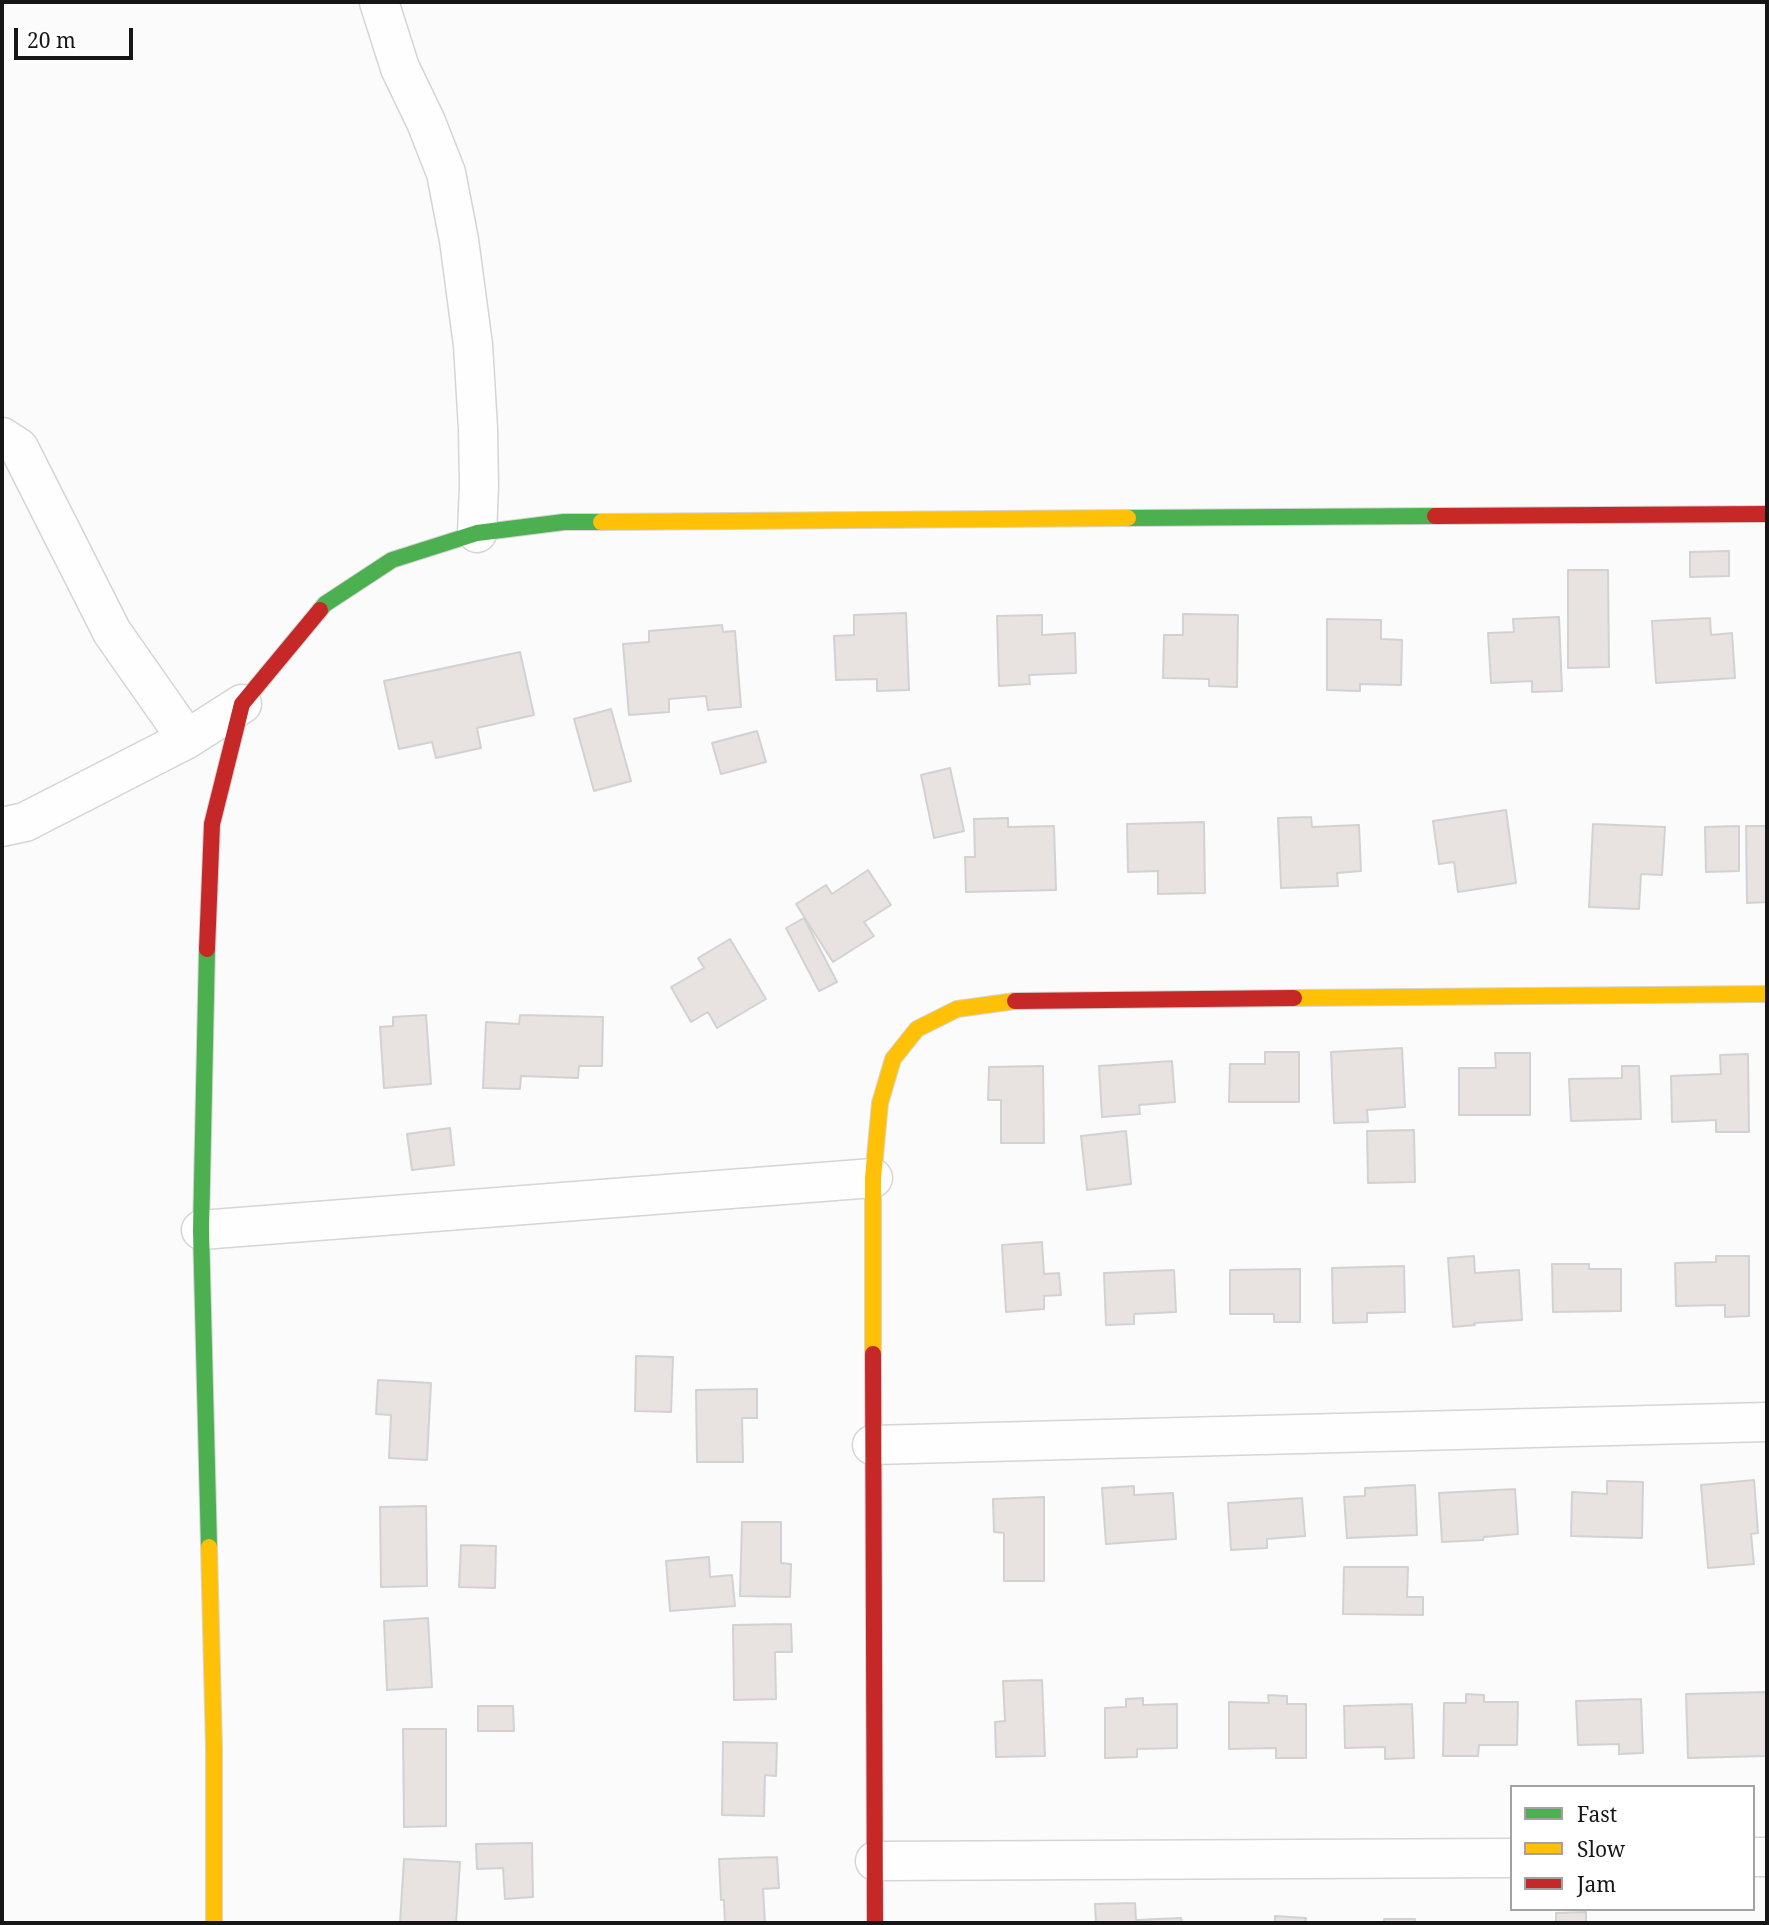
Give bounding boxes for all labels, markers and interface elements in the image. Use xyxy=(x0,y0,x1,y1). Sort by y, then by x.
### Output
scale bar xyxy=(18,14,136,58)
text: 20 m xyxy=(27,26,76,54)
legend xyxy=(1510,1785,1755,1911)
text: Fast xyxy=(1577,1800,1617,1828)
text: Slow xyxy=(1577,1835,1625,1863)
text: Jam xyxy=(1577,1870,1616,1898)

